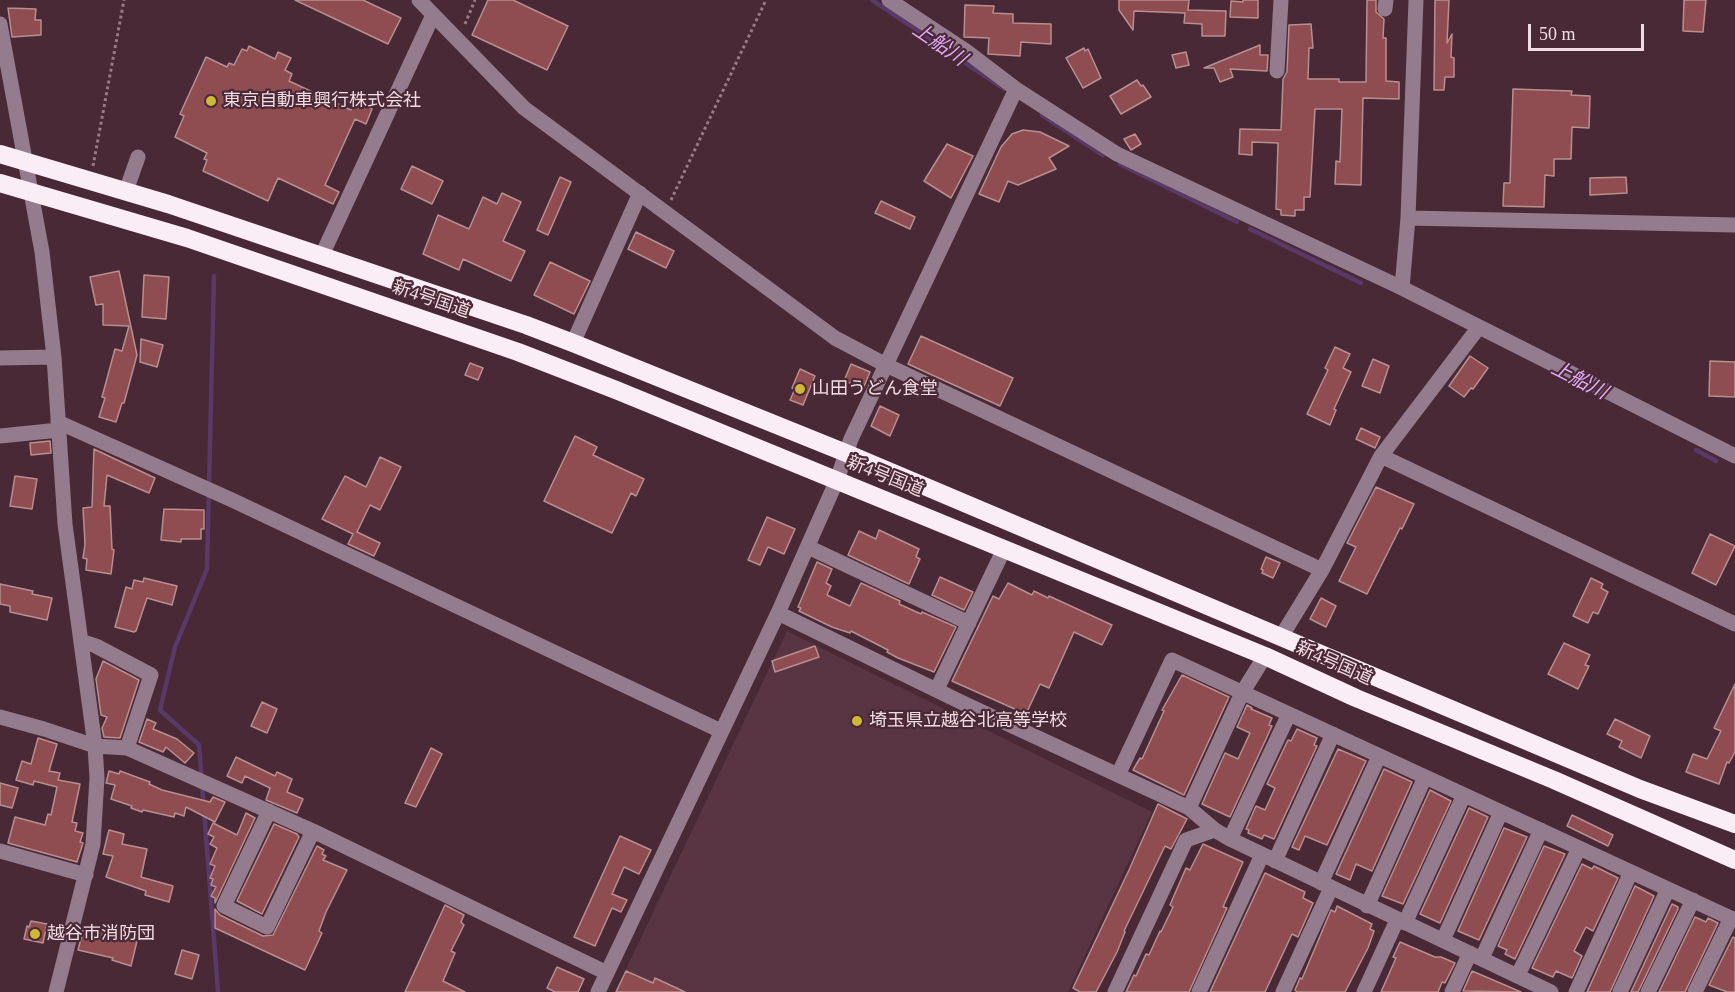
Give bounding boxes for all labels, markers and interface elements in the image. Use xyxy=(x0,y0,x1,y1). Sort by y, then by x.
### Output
scale bar xyxy=(1531,12,1646,50)
water label: 上船川 xyxy=(907,18,971,72)
text: 50 m xyxy=(1539,24,1576,44)
place label: 東京自動車興行株式会社 xyxy=(223,90,421,112)
marker: 東京自動車興行株式会社 xyxy=(204,94,218,108)
street label: 新4号国道 xyxy=(389,277,473,323)
water label: 上船川 xyxy=(1547,357,1611,405)
place label: 山田うどん食堂 xyxy=(812,378,938,400)
marker: 山田うどん食堂 xyxy=(793,382,807,396)
street label: 新4号国道 xyxy=(843,452,927,502)
street label: 新4号国道 xyxy=(1293,638,1375,690)
place label: 埼玉県立越谷北高等学校 xyxy=(869,710,1067,732)
marker: 埼玉県立越谷北高等学校 xyxy=(850,714,864,728)
place label: 越谷市消防団 xyxy=(47,923,155,945)
marker: 越谷市消防団 xyxy=(28,927,42,941)

